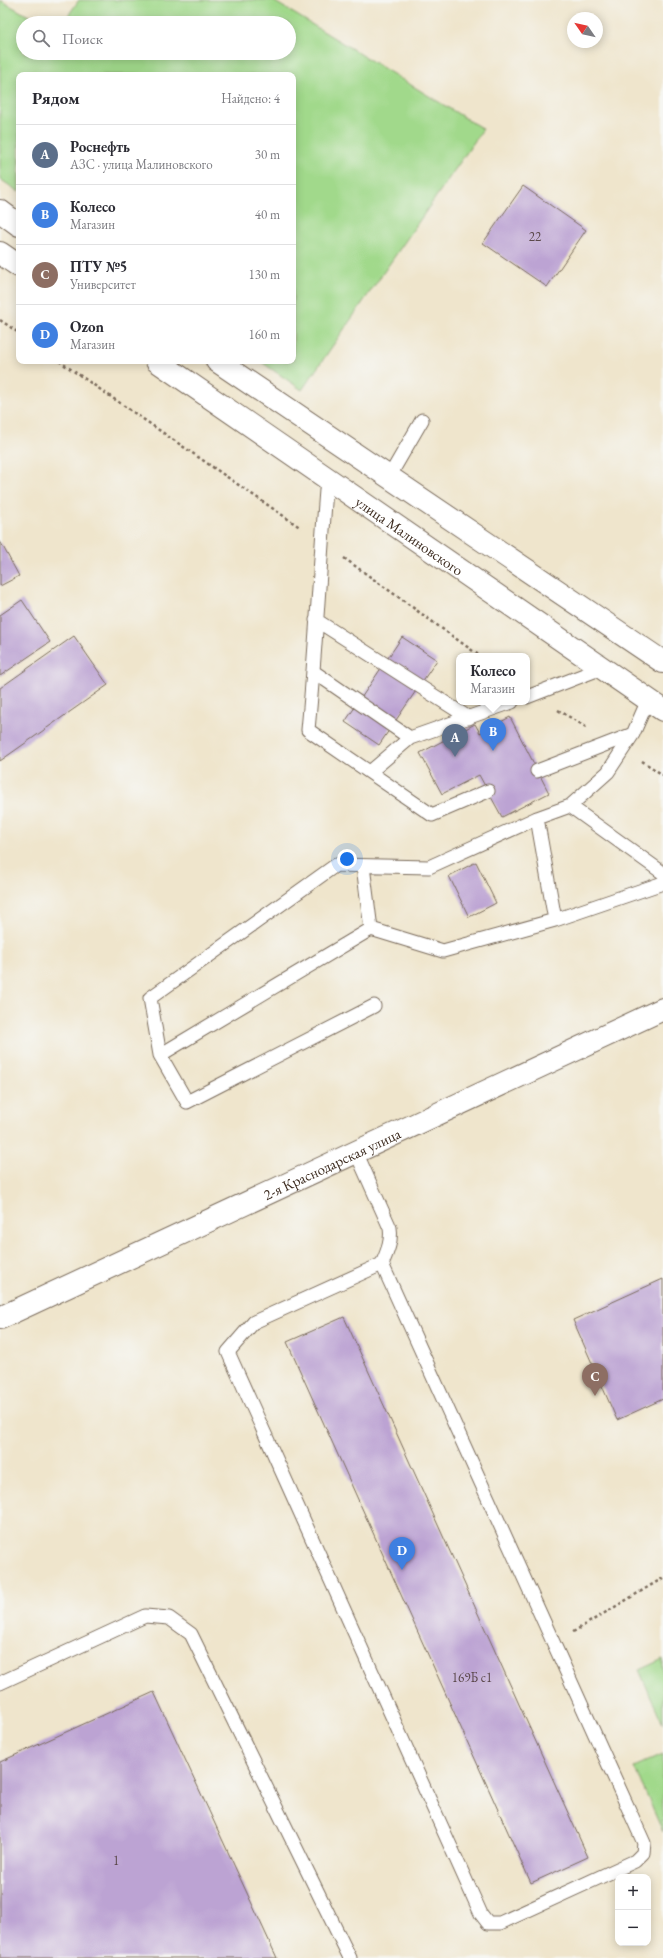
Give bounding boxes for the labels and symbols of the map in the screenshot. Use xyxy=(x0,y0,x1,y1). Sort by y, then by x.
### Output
north arrow xyxy=(567,12,603,48)
house number: 22 xyxy=(529,228,542,245)
street label: улица Малиновского xyxy=(352,491,467,579)
pin: B xyxy=(480,718,506,751)
pin: A xyxy=(442,724,468,757)
your location xyxy=(337,849,357,869)
street label: 2-я Краснодарская улица xyxy=(260,1123,404,1204)
pin: C xyxy=(582,1363,608,1396)
pin: D xyxy=(389,1537,415,1570)
house number: 169Б с1 xyxy=(452,1669,492,1686)
house number: 1 xyxy=(113,1852,119,1869)

